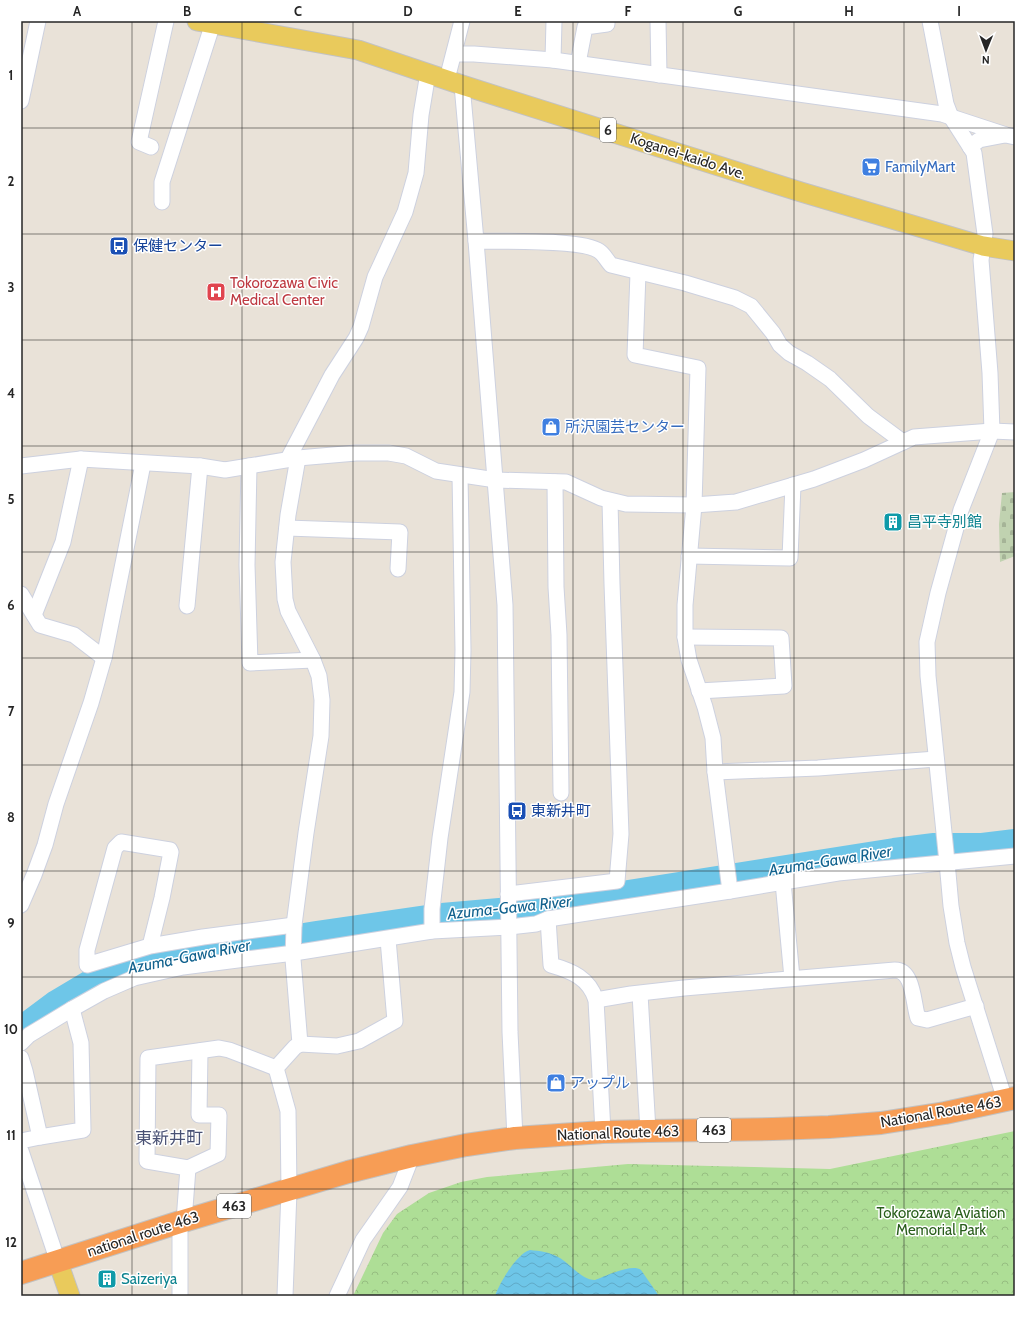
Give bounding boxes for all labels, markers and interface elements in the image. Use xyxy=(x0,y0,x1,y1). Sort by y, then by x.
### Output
text: A xyxy=(73,3,82,19)
text: B xyxy=(183,3,191,19)
text: C xyxy=(294,3,302,19)
text: D xyxy=(403,3,413,19)
text: E xyxy=(514,3,522,19)
text: F xyxy=(625,3,632,19)
text: G xyxy=(734,3,743,19)
text: H xyxy=(844,3,854,19)
text: I xyxy=(957,3,961,19)
north arrow xyxy=(966,30,1006,70)
text: N xyxy=(982,53,990,67)
text: 1 xyxy=(9,67,13,83)
road number: 6 xyxy=(600,118,616,142)
street label: Koganei-kaido Ave. xyxy=(628,129,748,183)
supermarket icon: FamilyMart xyxy=(860,156,882,178)
place label: FamilyMart xyxy=(885,158,955,176)
text: 2 xyxy=(8,173,15,189)
bus stop icon: 保健センター xyxy=(108,235,130,257)
place label: 保健センター xyxy=(133,237,223,255)
place label: Tokorozawa Civic Medical Center xyxy=(230,274,338,309)
text: 3 xyxy=(7,279,15,295)
hospital icon: Tokorozawa Civic Medical Center xyxy=(205,281,227,303)
text: 4 xyxy=(7,385,15,401)
shop icon: 所沢園芸センター xyxy=(540,416,562,438)
place label: 所沢園芸センター xyxy=(565,418,685,436)
text: 5 xyxy=(8,491,15,507)
building icon: 昌平寺別館 xyxy=(882,511,904,533)
place label: 昌平寺別館 xyxy=(907,513,982,531)
text: 6 xyxy=(7,597,15,613)
text: 7 xyxy=(8,703,15,719)
bus stop icon: 東新井町 xyxy=(506,800,528,822)
place label: 東新井町 xyxy=(531,802,591,820)
text: 8 xyxy=(7,809,15,825)
water label: Azuma-Gawa River xyxy=(766,841,894,880)
water label: Azuma-Gawa River xyxy=(445,891,573,924)
text: 9 xyxy=(7,915,15,931)
water label: Azuma-Gawa River xyxy=(125,935,253,978)
text: 10 xyxy=(4,1021,18,1037)
shop icon: アップル xyxy=(545,1072,567,1094)
place label: アップル xyxy=(570,1074,630,1092)
street label: National Route 463 xyxy=(879,1092,1003,1132)
road number: 463 xyxy=(697,1118,731,1142)
street label: National Route 463 xyxy=(556,1122,680,1144)
text: 11 xyxy=(6,1127,16,1143)
district label: 東新井町 xyxy=(135,1128,203,1148)
road number: 463 xyxy=(217,1194,251,1218)
park label: Tokorozawa Aviation Memorial Park xyxy=(877,1204,1006,1239)
street label: national route 463 xyxy=(85,1207,201,1261)
text: 12 xyxy=(5,1234,17,1250)
building icon: Saizeriya xyxy=(96,1268,118,1290)
place label: Saizeriya xyxy=(121,1270,178,1288)

